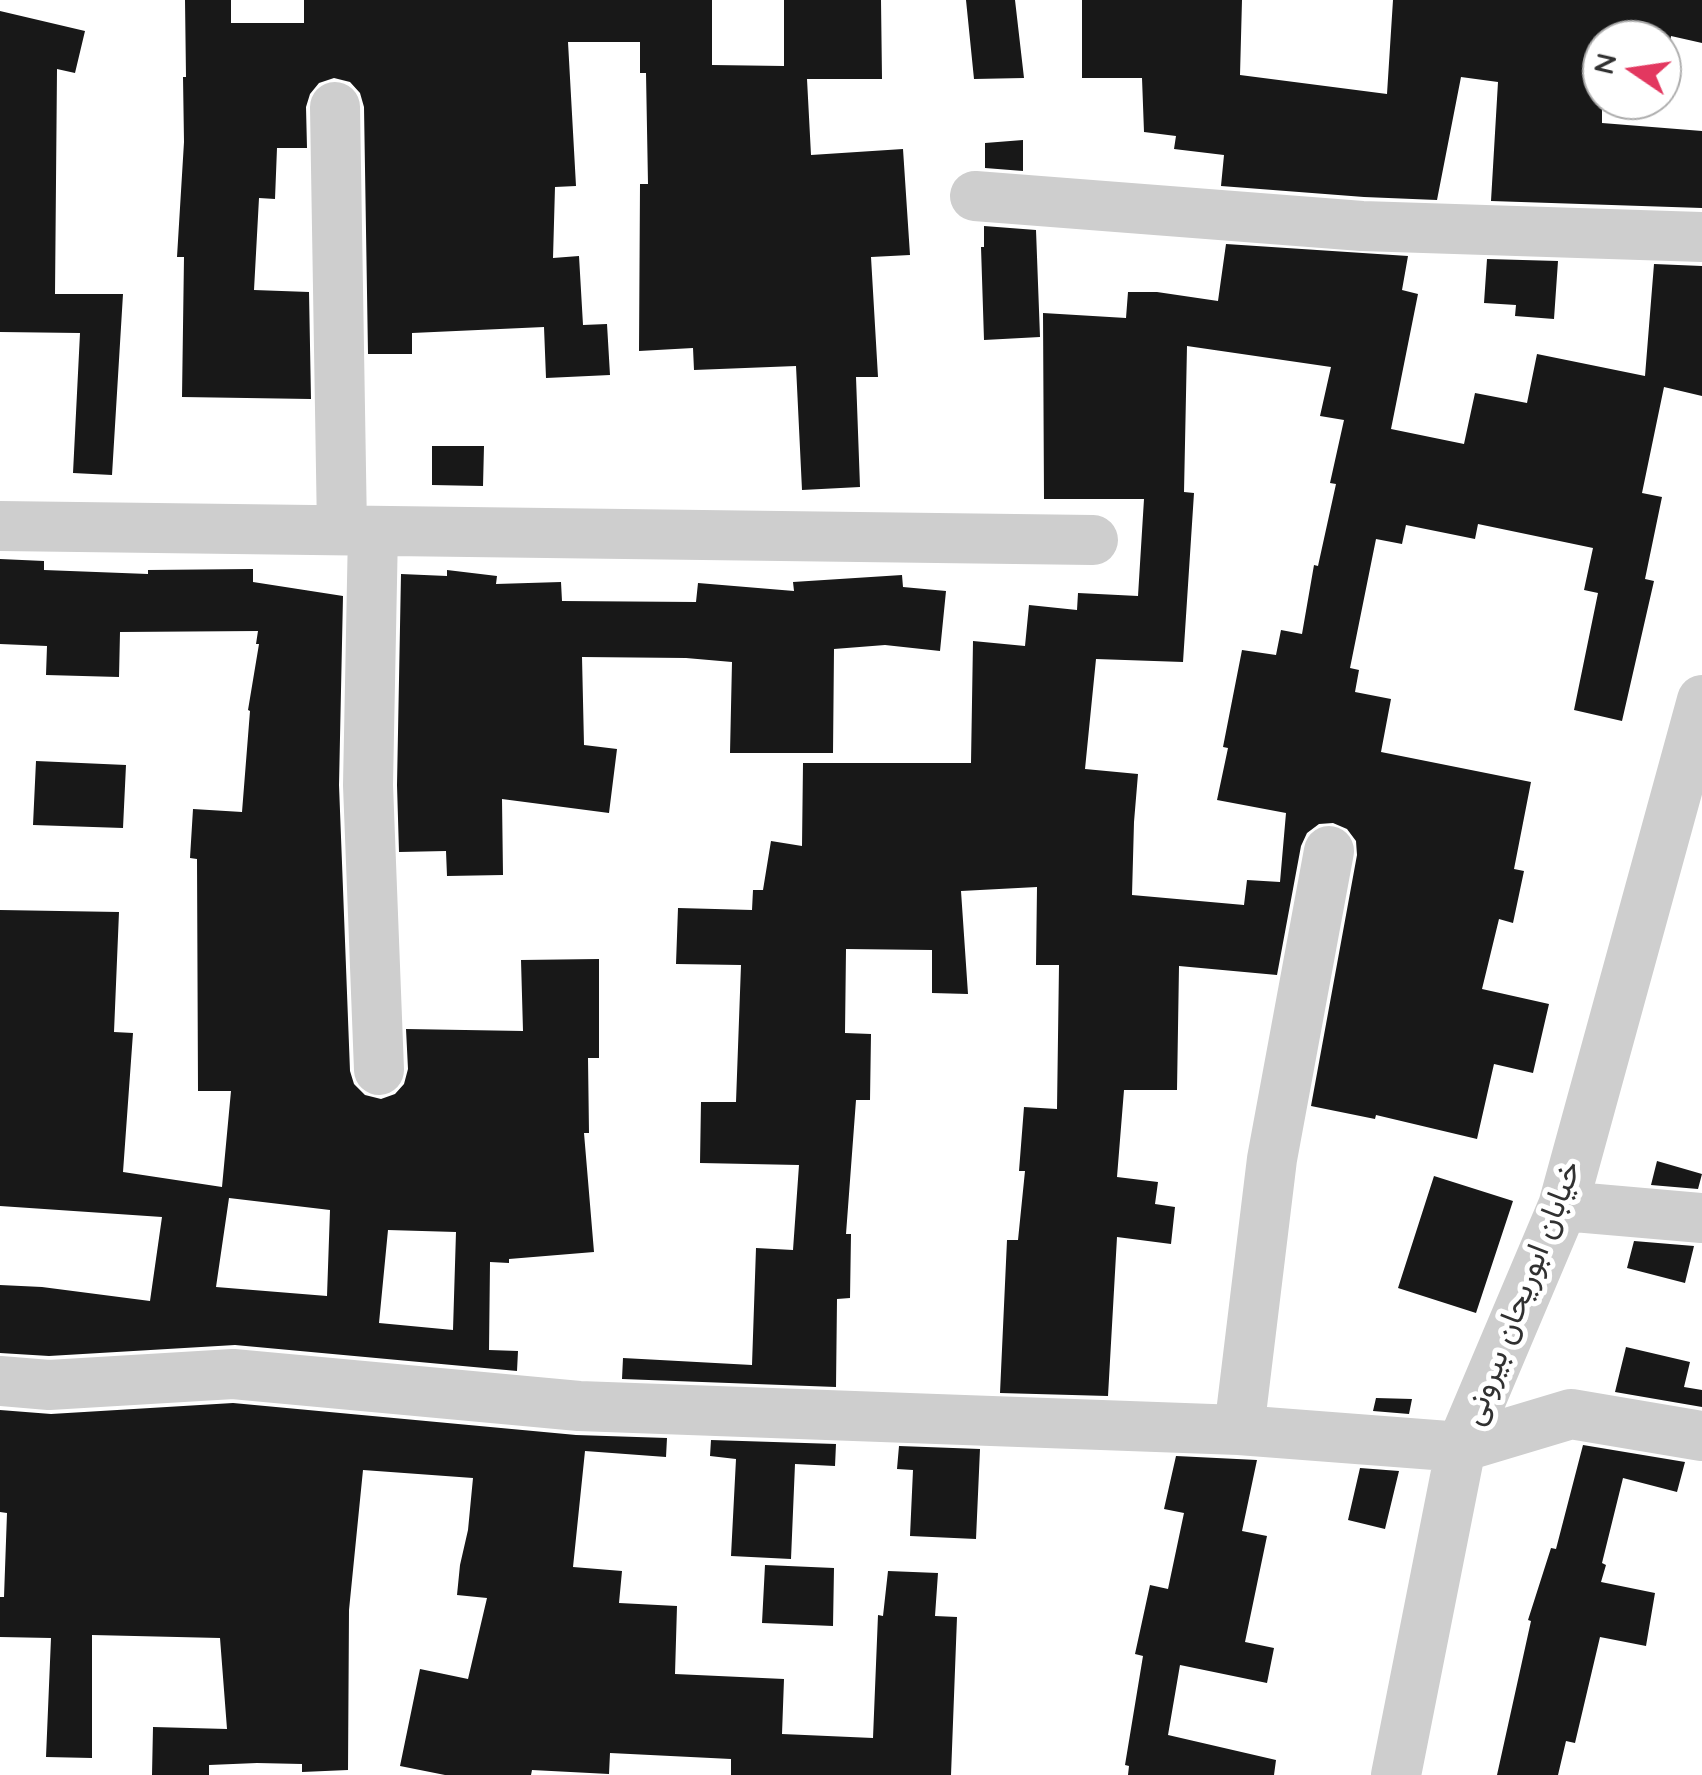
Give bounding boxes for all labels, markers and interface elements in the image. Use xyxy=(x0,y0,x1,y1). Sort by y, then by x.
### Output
north arrow xyxy=(1582,20,1682,120)
text: N xyxy=(1585,50,1624,78)
street label: خیابان ابوریحان بیرونی xyxy=(1454,1155,1590,1431)

